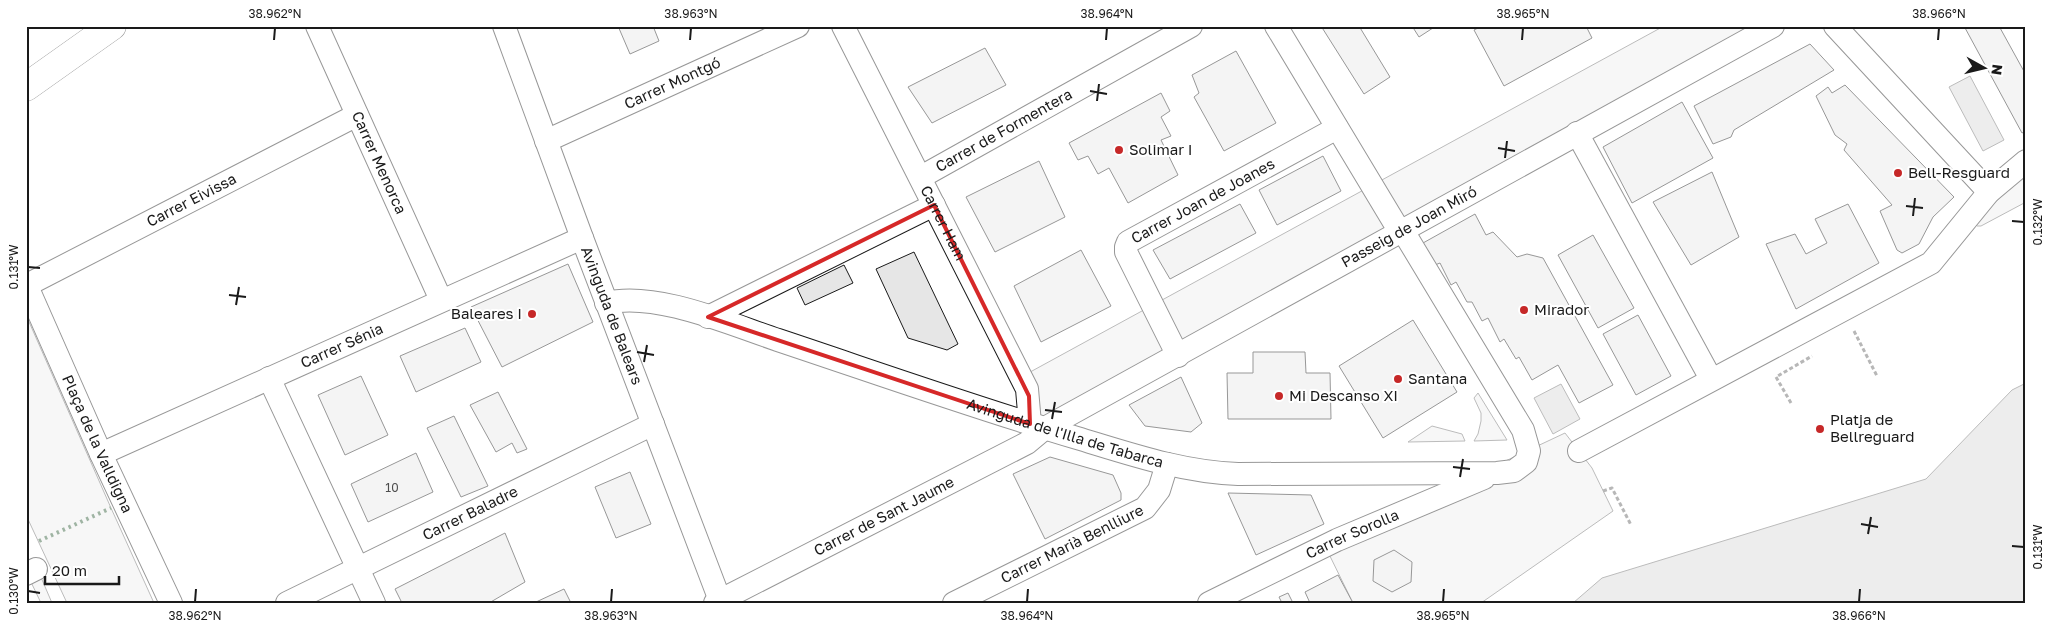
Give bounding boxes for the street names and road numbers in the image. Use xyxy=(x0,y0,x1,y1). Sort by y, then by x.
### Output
street label: Carrer Montgó xyxy=(621,53,723,112)
street label: Carrer de Formentera xyxy=(932,84,1075,175)
street label: Carrer Menorca xyxy=(349,108,411,216)
street label: Carrer Joan de Joanes xyxy=(1128,154,1277,247)
street label: Carrer Eivissa xyxy=(143,169,239,230)
street label: Passeig de Joan Miró xyxy=(1338,181,1480,271)
street label: Carrer Ham xyxy=(917,182,970,263)
street label: Avinguda de Balears xyxy=(578,244,647,387)
street label: Carrer Sénia xyxy=(297,319,386,371)
street label: Plaça de la Valldigna xyxy=(59,372,137,515)
street label: Avinguda de l'Illa de Tabarca xyxy=(965,394,1165,471)
street label: Carrer de Sant Jaume xyxy=(810,472,957,559)
street label: Carrer Baladre xyxy=(419,481,521,543)
street label: Carrer Marià Benlliure xyxy=(997,500,1146,586)
street label: Carrer Sorolla xyxy=(1302,505,1401,562)

